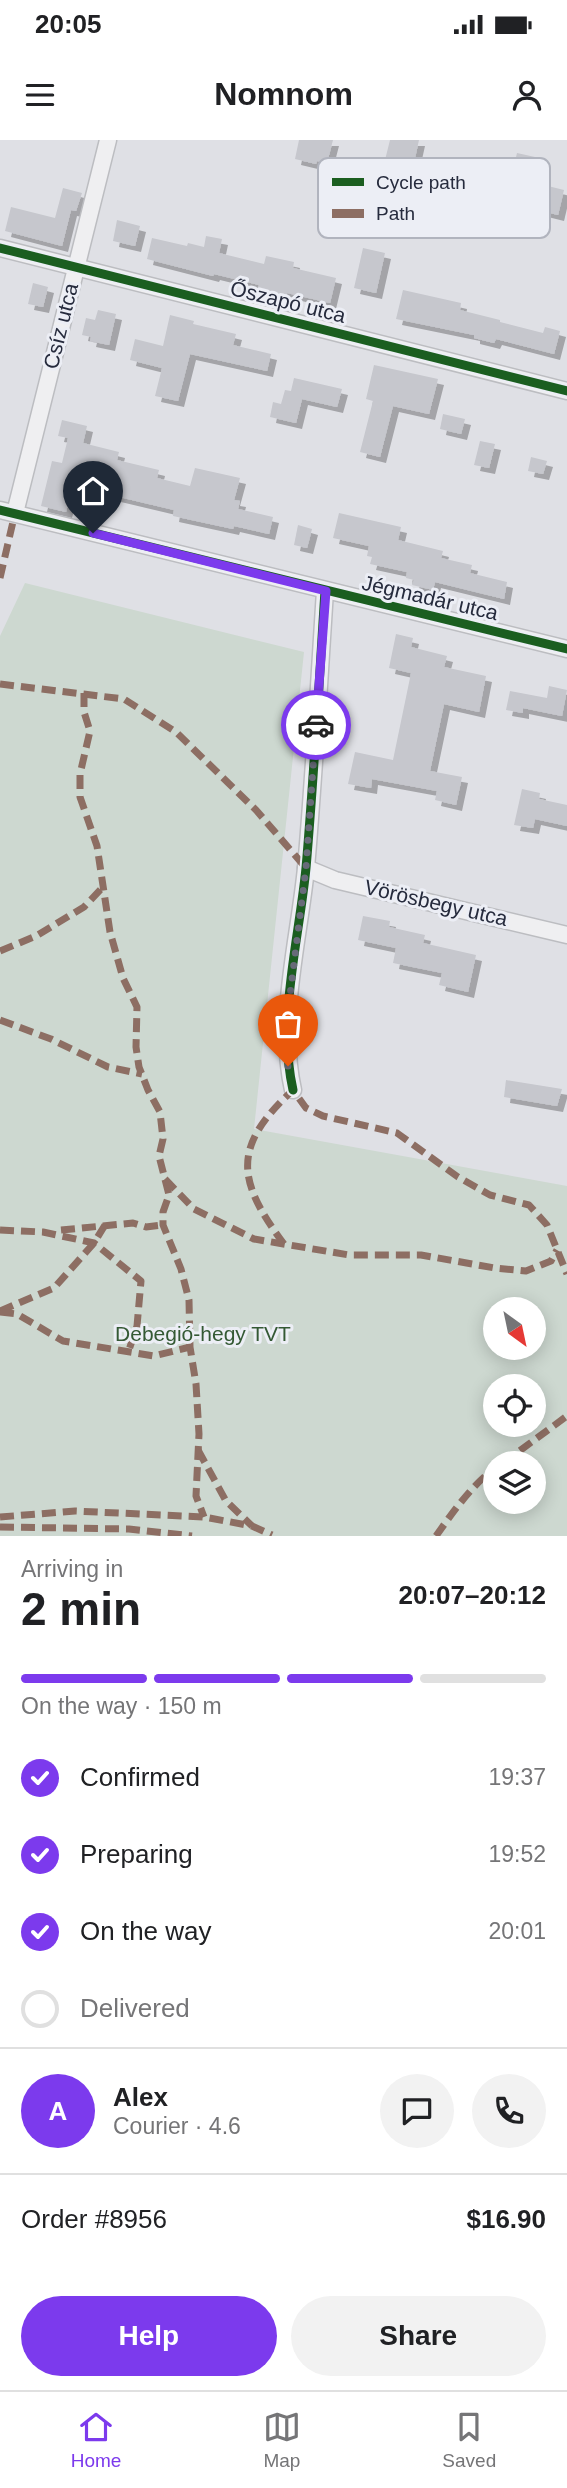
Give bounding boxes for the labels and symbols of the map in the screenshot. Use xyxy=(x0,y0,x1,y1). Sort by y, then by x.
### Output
legend xyxy=(318,158,550,238)
text: Cycle path xyxy=(376,172,466,193)
text: Path xyxy=(376,203,415,224)
street label: Őszapó utca xyxy=(228,276,348,327)
street label: Csíz utca xyxy=(39,280,82,371)
pin xyxy=(63,461,123,533)
street label: Jégmadár utca xyxy=(360,571,501,624)
courier xyxy=(281,690,351,760)
street label: Vörösbegy utca xyxy=(362,875,510,930)
pin xyxy=(258,994,318,1066)
north arrow xyxy=(483,1297,546,1360)
park label: Debegió-hegy TVT xyxy=(115,1322,291,1345)

